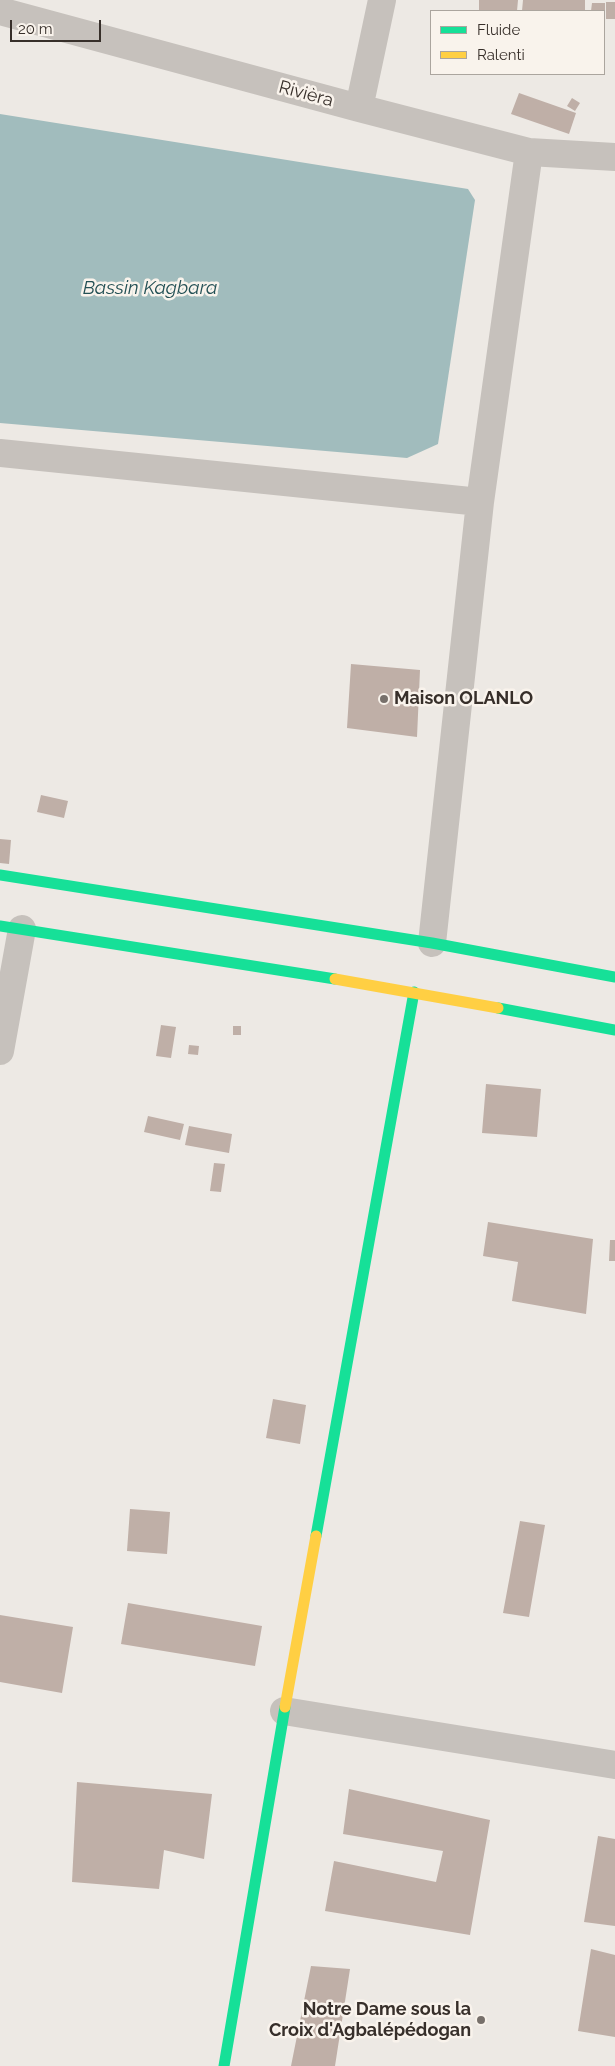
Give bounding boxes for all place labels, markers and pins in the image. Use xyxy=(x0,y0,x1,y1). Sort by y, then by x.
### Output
place label: Maison OLANLO xyxy=(394,688,533,710)
marker: Maison OLANLO xyxy=(378,693,390,705)
place label: Notre Dame sous la Croix d'Agbalépédogan xyxy=(269,1999,471,2042)
marker: Notre Dame sous la Croix d'Agbalépédogan xyxy=(475,2014,487,2026)

